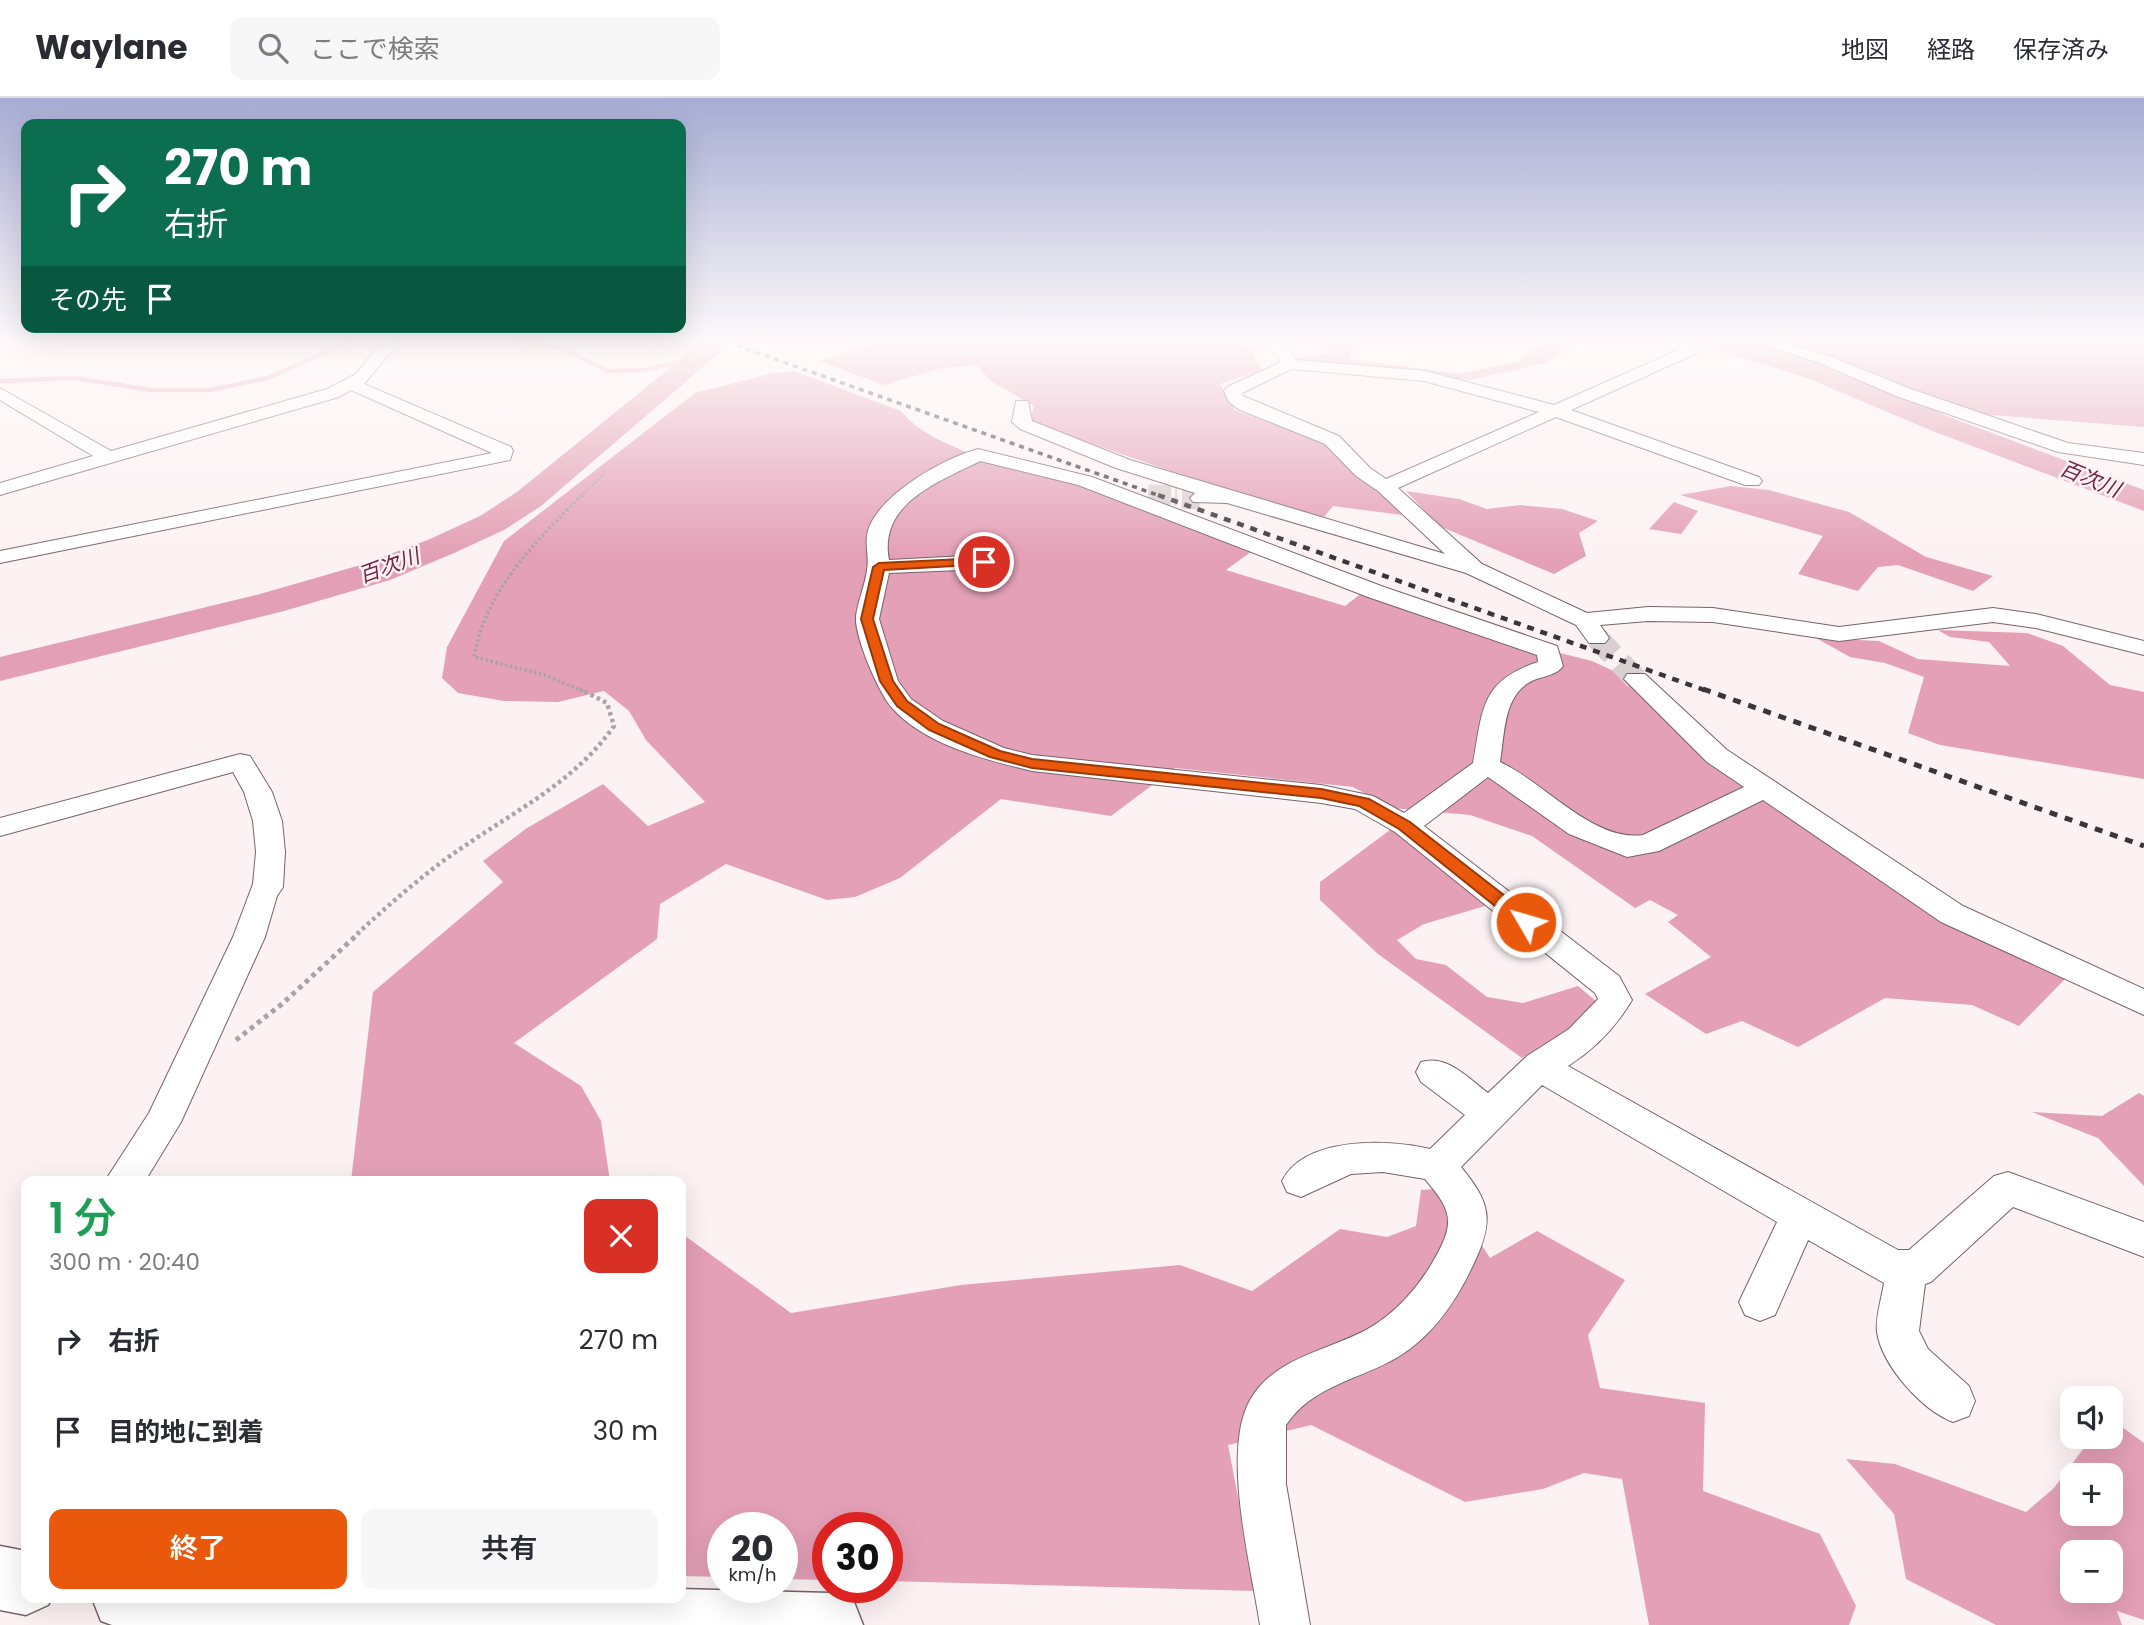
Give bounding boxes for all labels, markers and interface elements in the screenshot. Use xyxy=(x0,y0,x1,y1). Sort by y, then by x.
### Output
search box xyxy=(230,17,720,80)
text: Waylane xyxy=(35,24,188,71)
icon: search xyxy=(254,29,292,67)
text: ここで検索 xyxy=(310,31,440,67)
text: 地図 xyxy=(1841,33,1889,66)
text: 経路 xyxy=(1927,33,1975,66)
text: 保存済み xyxy=(2013,33,2109,66)
text: 270 m xyxy=(164,134,312,202)
icon: right xyxy=(49,147,140,238)
text: 右折 xyxy=(164,201,228,246)
icon: arrive xyxy=(141,280,179,318)
text: その先 xyxy=(49,282,127,318)
water label: 百次川 xyxy=(2056,453,2127,505)
pin xyxy=(954,532,1014,592)
water label: 百次川 xyxy=(354,540,425,590)
icon: arrive xyxy=(965,543,1003,581)
position arrow xyxy=(1489,885,1563,959)
text: 1 分 xyxy=(49,1189,116,1248)
button: close xyxy=(584,1199,658,1273)
text: 300 m · 20:40 xyxy=(49,1246,200,1278)
icon: right xyxy=(49,1322,87,1360)
text: 270 m xyxy=(579,1322,658,1358)
text: 右折 xyxy=(108,1323,160,1359)
map controls xyxy=(2060,1386,2123,1603)
button: sound xyxy=(2060,1386,2123,1449)
icon: arrive xyxy=(49,1413,87,1451)
text: 30 m xyxy=(593,1413,658,1449)
text: 目的地に到着 xyxy=(108,1414,264,1450)
button: + xyxy=(2060,1463,2123,1526)
button: 終了 xyxy=(49,1509,347,1589)
button: 共有 xyxy=(361,1509,658,1589)
speed limit sign: 30 xyxy=(812,1512,903,1603)
text: 20 xyxy=(731,1524,774,1573)
button: − xyxy=(2060,1540,2123,1603)
text: km/h xyxy=(729,1562,776,1587)

